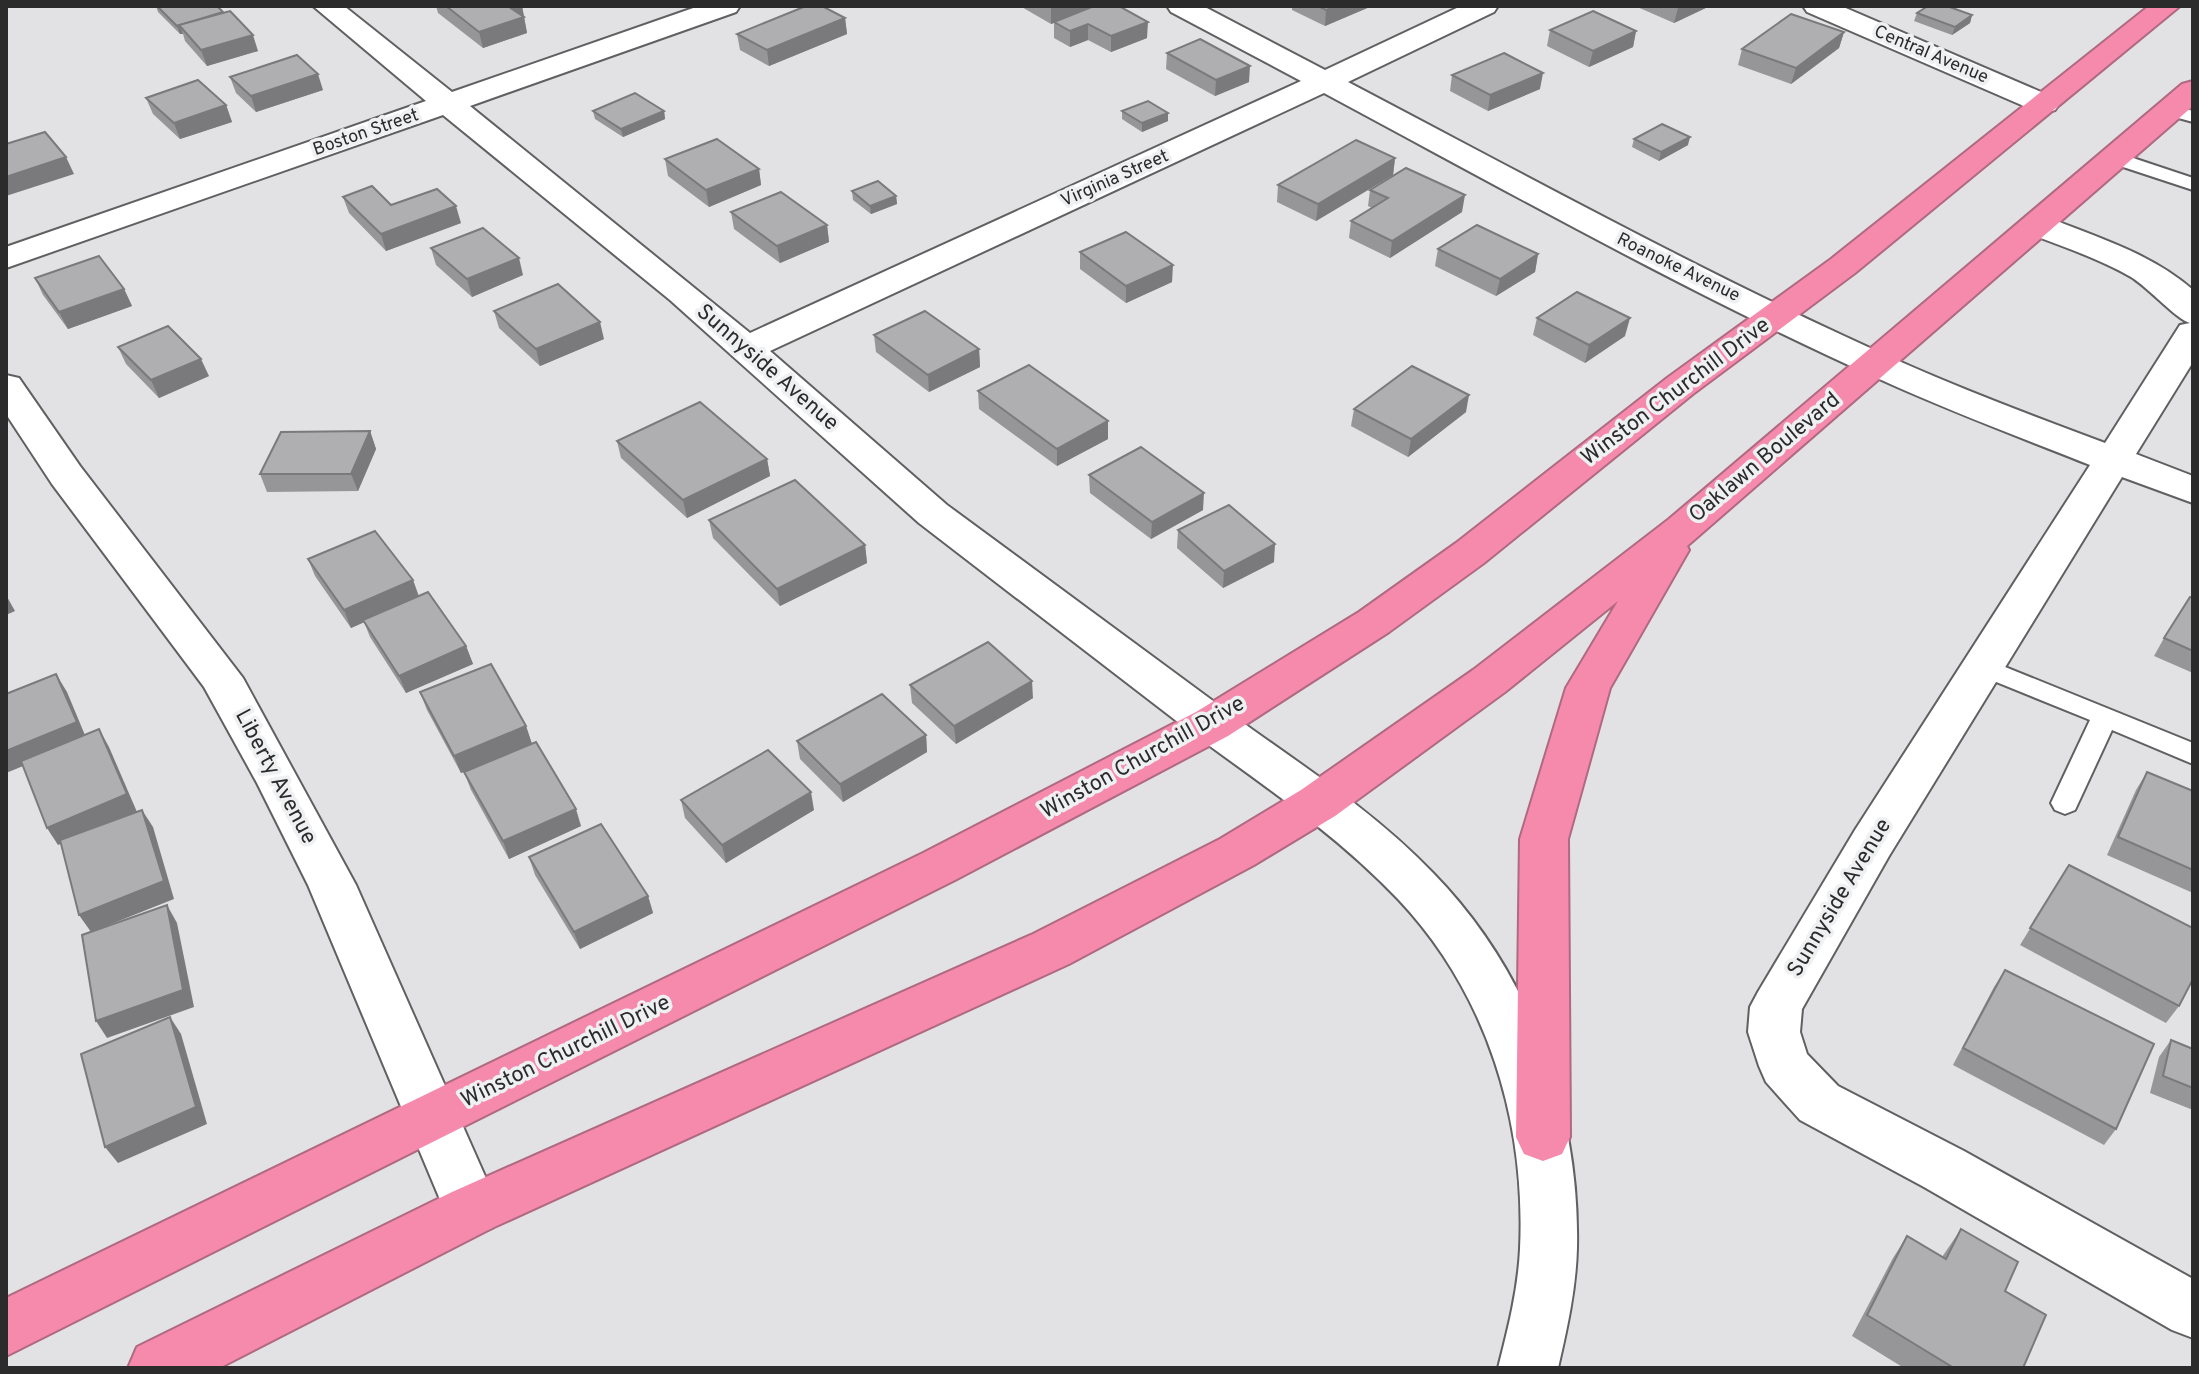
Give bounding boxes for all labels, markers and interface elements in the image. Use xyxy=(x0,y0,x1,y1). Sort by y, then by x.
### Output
street label: Central Avenue xyxy=(1870,21,1992,89)
street label: Boston Street xyxy=(310,104,422,162)
street label: Virginia Street xyxy=(1058,145,1172,213)
street label: Roanoke Avenue xyxy=(1613,228,1743,308)
street label: Sunnyside Avenue xyxy=(690,299,844,437)
street label: Winston Churchill Drive xyxy=(1576,312,1776,472)
street label: Oaklawn Boulevard xyxy=(1684,387,1846,529)
street label: Winston Churchill Drive xyxy=(1036,691,1250,825)
street label: Liberty Avenue xyxy=(228,705,322,849)
street label: Sunnyside Avenue xyxy=(1782,814,1898,982)
street label: Winston Churchill Drive xyxy=(457,990,675,1114)

